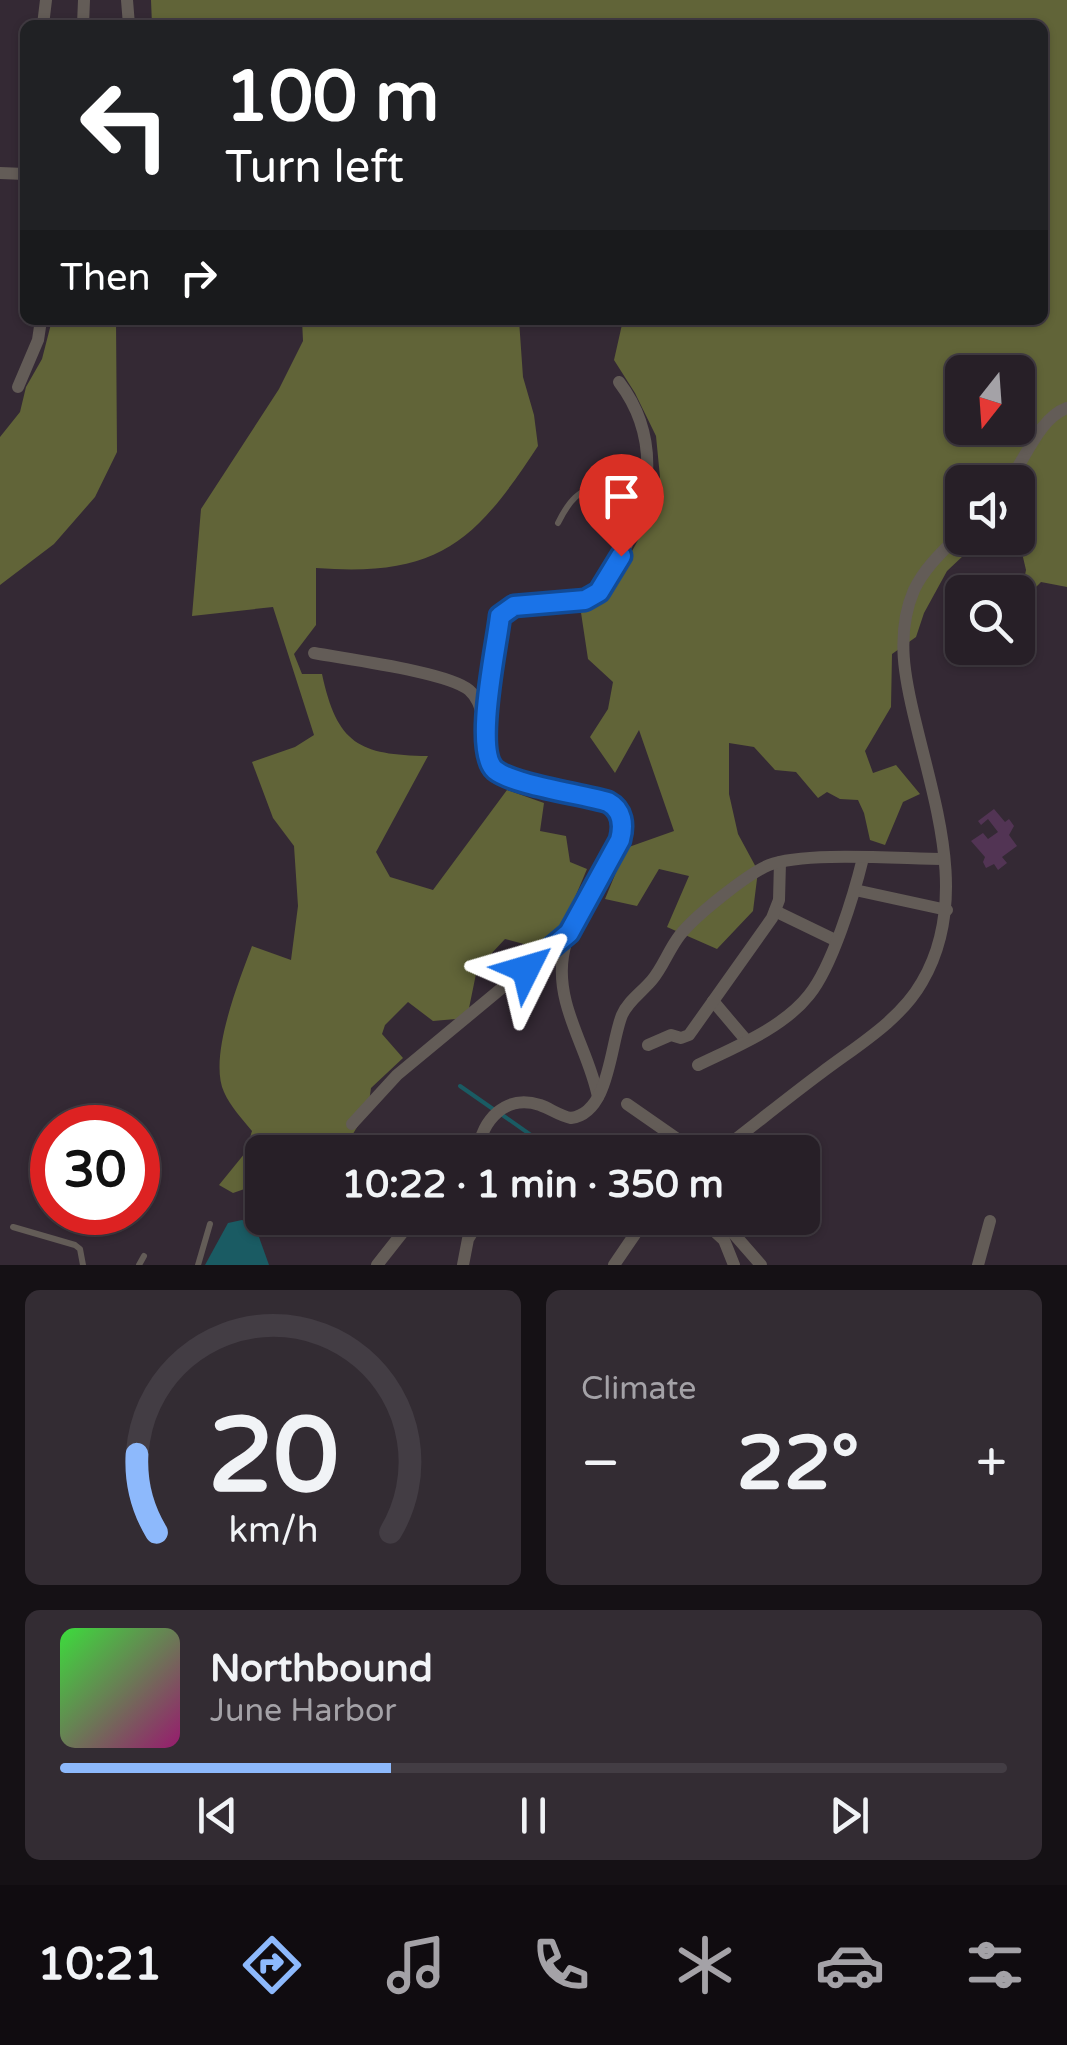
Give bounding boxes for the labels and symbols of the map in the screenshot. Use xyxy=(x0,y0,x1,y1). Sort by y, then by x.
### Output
north arrow xyxy=(945,355,1035,445)
pin xyxy=(579,454,664,557)
position arrow xyxy=(474,917,578,1021)
speed limit sign: 30 xyxy=(30,1105,160,1235)

